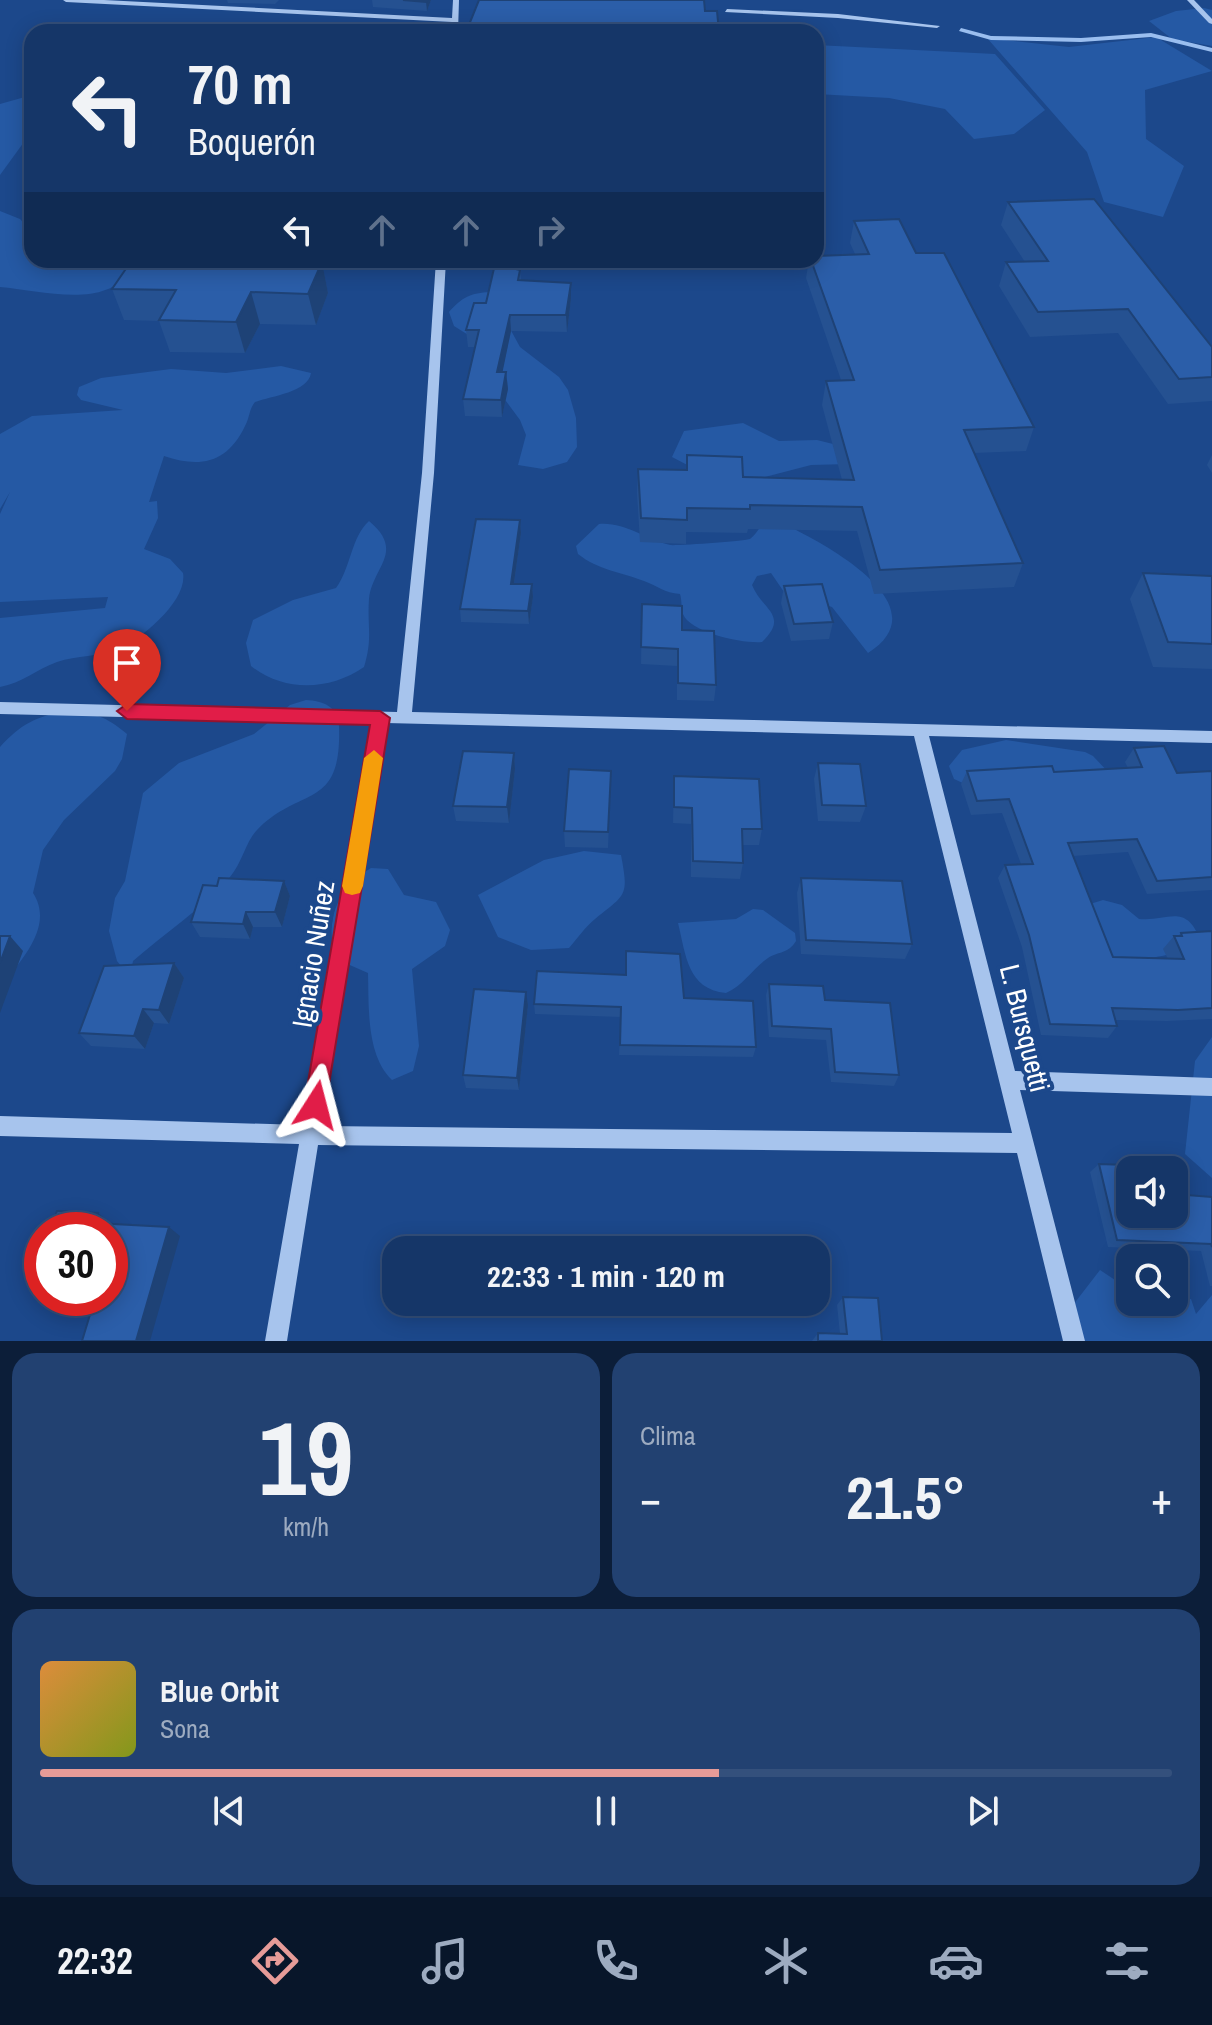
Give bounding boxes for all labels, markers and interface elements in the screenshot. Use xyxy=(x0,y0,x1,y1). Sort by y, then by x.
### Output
text: 70 m xyxy=(188,46,293,121)
icon: left xyxy=(56,56,160,160)
text: Boquerón xyxy=(188,118,316,166)
icon: left xyxy=(276,208,320,252)
icon: ahead xyxy=(360,208,404,252)
icon: ahead xyxy=(444,208,488,252)
icon: right xyxy=(528,208,572,252)
pin xyxy=(93,629,161,711)
icon: arrive xyxy=(105,641,149,685)
street label: Ignacio Nuñez xyxy=(283,878,343,1030)
street label: L. Bursquetti xyxy=(991,960,1059,1096)
position arrow xyxy=(274,1063,358,1147)
map controls xyxy=(1116,1156,1188,1316)
button: sound xyxy=(1116,1156,1188,1228)
speed limit sign: 30 xyxy=(24,1212,128,1316)
button: search xyxy=(1116,1244,1188,1316)
text: 22:33 · 1 min · 120 m xyxy=(487,1256,725,1296)
text: 19 xyxy=(259,1387,353,1527)
text: Clima xyxy=(640,1418,696,1453)
text: 21.5° xyxy=(846,1457,966,1538)
text: − xyxy=(640,1468,661,1528)
text: + xyxy=(1151,1468,1172,1528)
text: km/h xyxy=(283,1509,329,1544)
text: Blue Orbit xyxy=(160,1671,279,1711)
text: Sona xyxy=(160,1711,210,1746)
icon: previous xyxy=(207,1789,251,1833)
icon: pause xyxy=(584,1789,628,1833)
icon: next xyxy=(961,1789,1005,1833)
icon: directions xyxy=(247,1933,303,1989)
icon: music xyxy=(417,1933,473,1989)
icon: phone xyxy=(588,1933,644,1989)
icon: climate xyxy=(758,1933,814,1989)
icon: car xyxy=(928,1933,984,1989)
icon: filters xyxy=(1099,1933,1155,1989)
text: 22:32 xyxy=(57,1937,133,1985)

